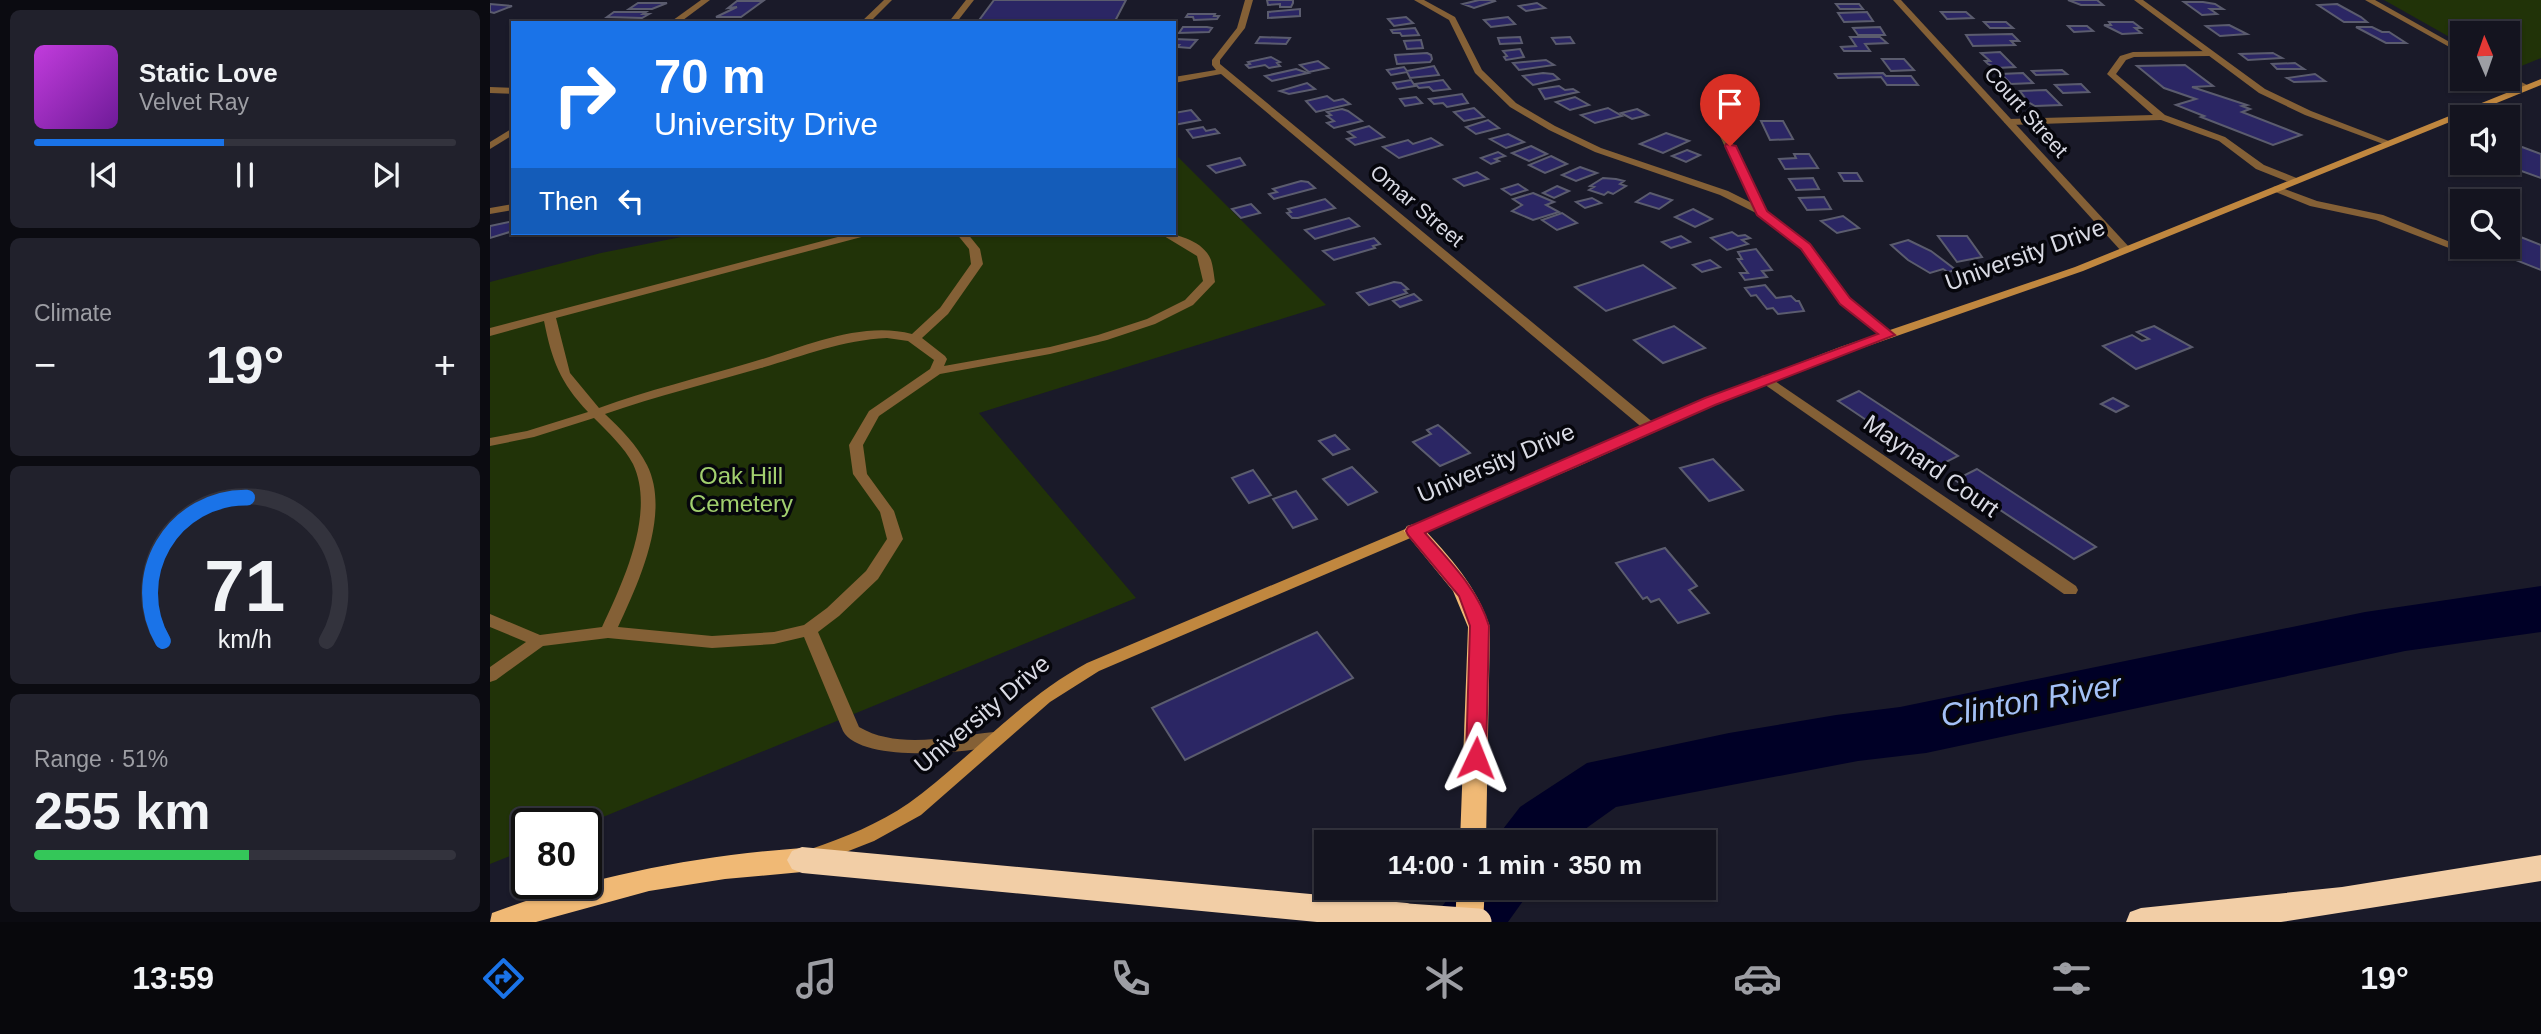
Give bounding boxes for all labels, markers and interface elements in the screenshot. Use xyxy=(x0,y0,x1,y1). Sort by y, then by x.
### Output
north arrow xyxy=(2450,21,2520,91)
map controls xyxy=(2450,21,2520,259)
icon: right xyxy=(539,49,630,140)
text: 70 m xyxy=(654,49,766,103)
text: Static Love xyxy=(139,58,278,88)
street label: Court Street xyxy=(1980,62,2073,162)
pin xyxy=(1700,74,1760,146)
icon: arrive xyxy=(1711,85,1749,123)
text: Velvet Ray xyxy=(139,89,249,115)
button: sound xyxy=(2450,105,2520,175)
text: University Drive xyxy=(654,106,878,142)
icon: previous xyxy=(85,156,123,194)
icon: pause xyxy=(226,156,264,194)
icon: next xyxy=(367,156,405,194)
street label: Omar Street xyxy=(1366,160,1469,251)
icon: left xyxy=(612,182,650,220)
text: Then xyxy=(539,186,598,216)
button: search xyxy=(2450,189,2520,259)
street label: University Drive xyxy=(1941,213,2108,296)
text: Climate xyxy=(34,300,112,326)
text: 19° xyxy=(206,336,284,394)
text: − xyxy=(34,344,56,386)
text: + xyxy=(434,344,456,386)
street label: Maynard Court xyxy=(1859,409,2004,522)
street label: University Drive xyxy=(1413,417,1578,508)
park label: Oak Hill Cemetery xyxy=(689,462,793,517)
text: 71 xyxy=(205,545,285,626)
text: km/h xyxy=(218,625,272,653)
street label: University Drive xyxy=(909,649,1055,778)
water label: Clinton River xyxy=(1938,666,2126,734)
position arrow xyxy=(1439,721,1513,795)
text: Range · 51% xyxy=(34,746,168,772)
text: 255 km xyxy=(34,782,210,840)
speed limit sign: 80 xyxy=(511,808,602,899)
text: 14:00 · 1 min · 350 m xyxy=(1388,850,1642,880)
icon: directions xyxy=(479,954,528,1003)
icon: music xyxy=(792,954,841,1003)
icon: phone xyxy=(1106,954,1155,1003)
icon: climate xyxy=(1420,954,1469,1003)
icon: car xyxy=(1733,954,1782,1003)
icon: filters xyxy=(2047,954,2096,1003)
text: 13:59 xyxy=(132,960,214,996)
text: 19° xyxy=(2360,960,2409,996)

